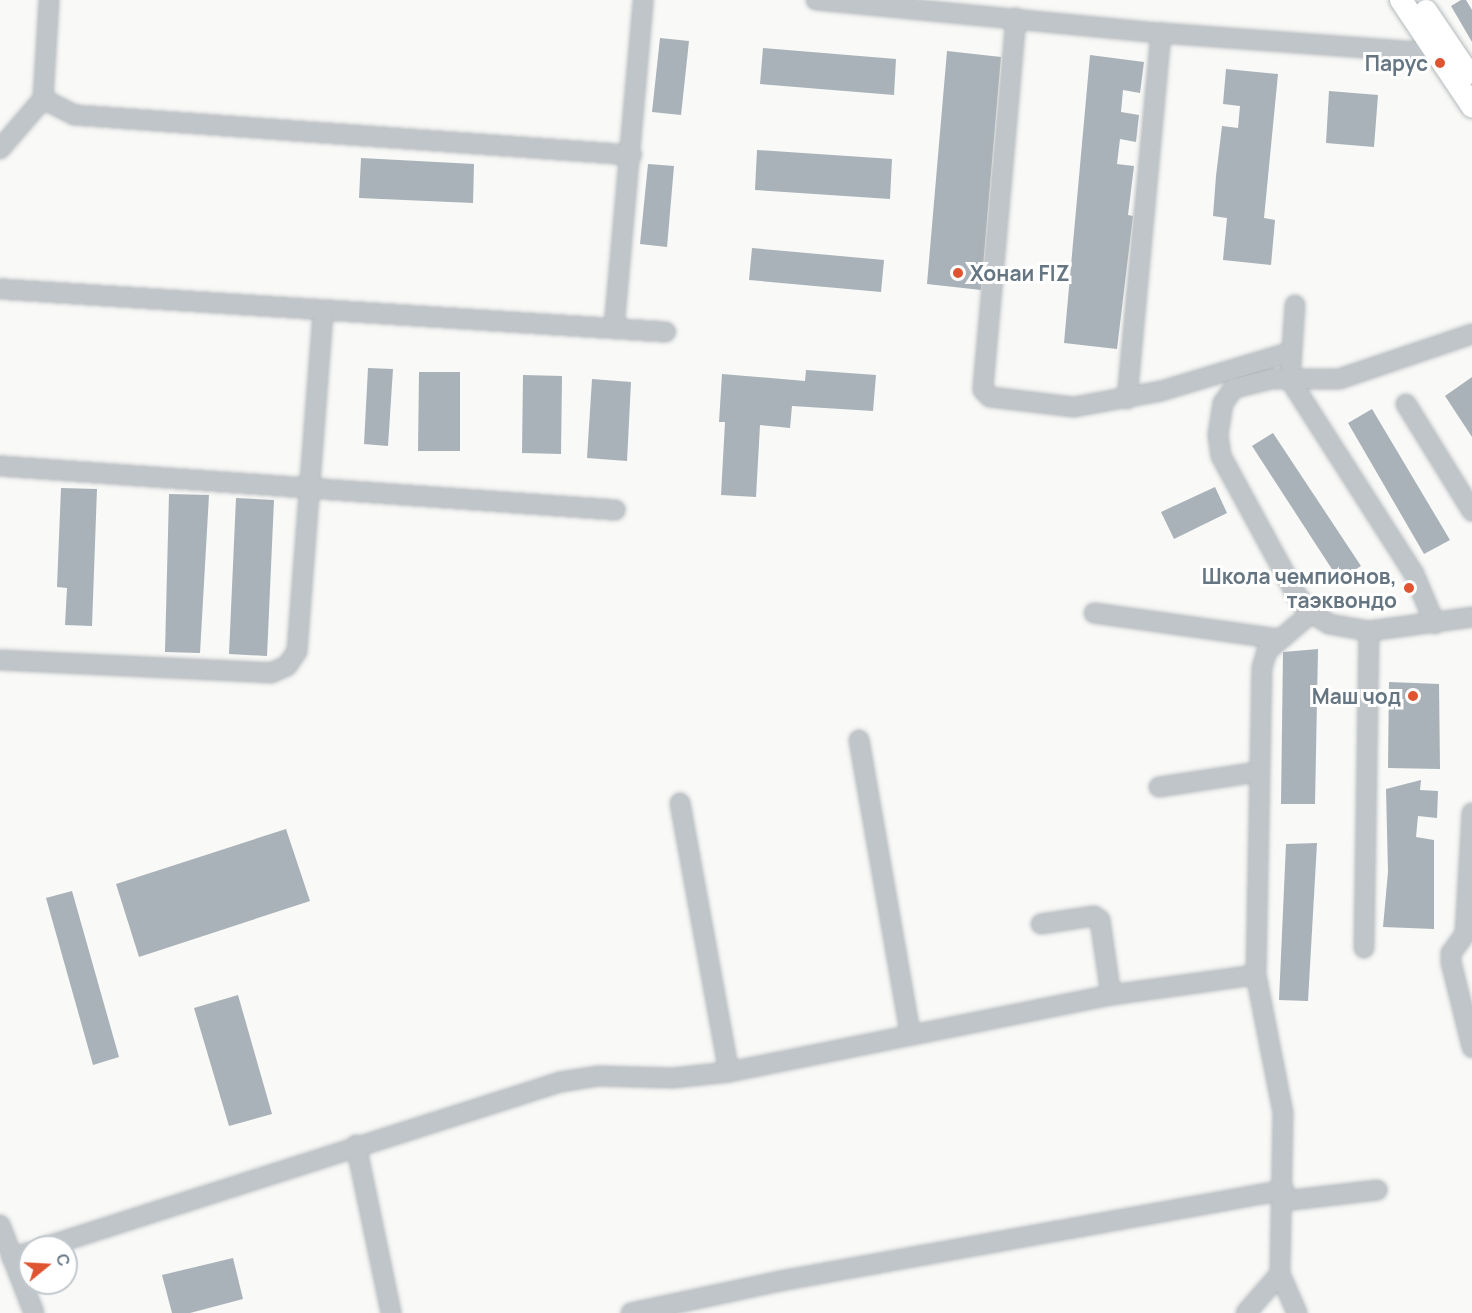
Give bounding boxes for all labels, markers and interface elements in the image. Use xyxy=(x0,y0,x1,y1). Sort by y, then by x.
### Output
place label: Парус xyxy=(1365,50,1428,76)
marker: Парус xyxy=(1433,56,1447,70)
place label: Хонаи F|Z xyxy=(970,260,1070,286)
marker: Хонаи F|Z xyxy=(951,266,965,280)
place label: Школа чемпионов, таэквондо xyxy=(1202,563,1397,613)
marker: Школа чемпионов, таэквондо xyxy=(1402,581,1416,595)
place label: Маш чод xyxy=(1312,683,1401,709)
marker: Маш чод xyxy=(1406,689,1420,703)
north arrow xyxy=(18,1235,78,1295)
text: С xyxy=(51,1251,76,1269)

